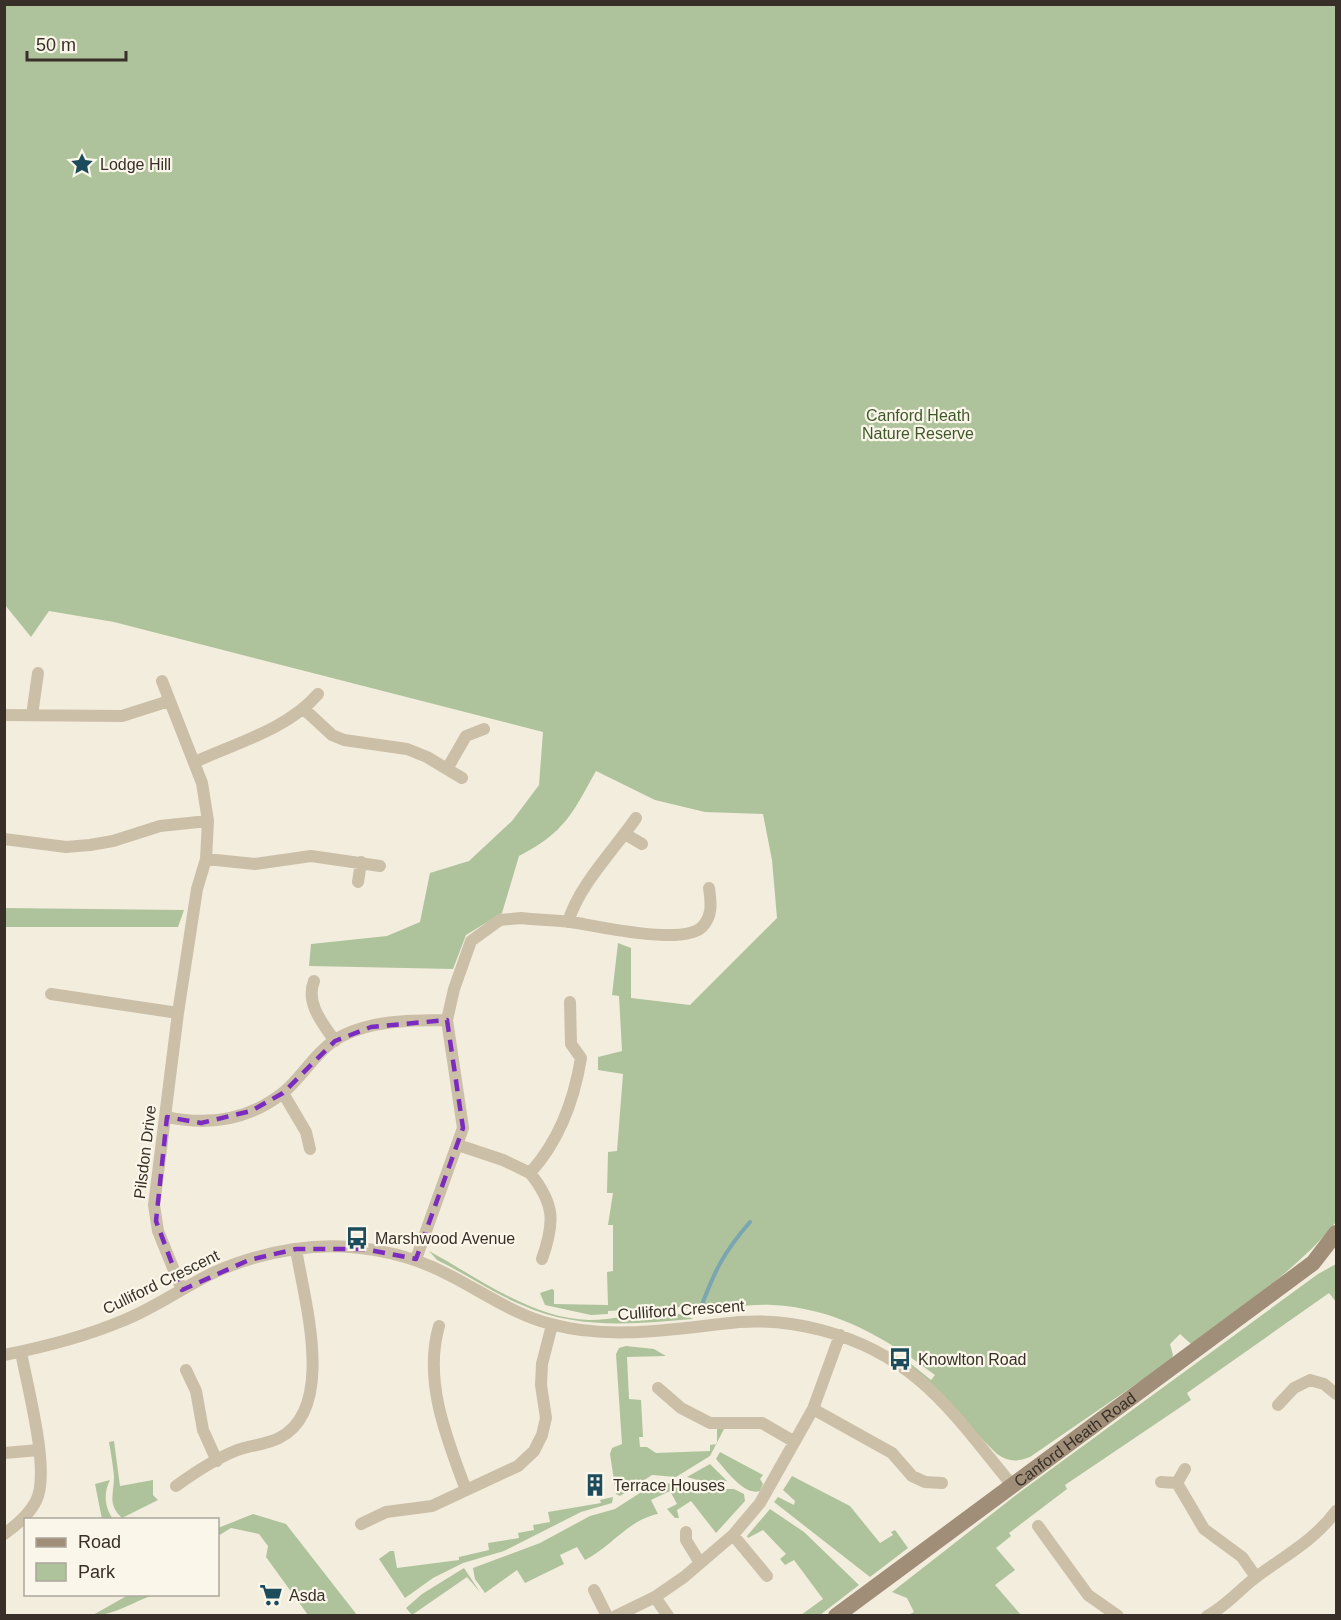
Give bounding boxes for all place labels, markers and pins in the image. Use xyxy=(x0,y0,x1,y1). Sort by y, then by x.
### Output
place icon: Lodge Hill xyxy=(69,151,95,177)
place label: Lodge Hill xyxy=(100,156,171,173)
bus stop icon: Marshwood Avenue xyxy=(344,1225,370,1251)
place label: Marshwood Avenue xyxy=(375,1230,515,1247)
bus stop icon: Knowlton Road xyxy=(887,1346,913,1372)
place label: Knowlton Road xyxy=(918,1351,1027,1368)
building icon: Terrace Houses xyxy=(582,1472,608,1498)
place label: Terrace Houses xyxy=(613,1477,725,1494)
supermarket icon: Asda xyxy=(258,1582,284,1608)
place label: Asda xyxy=(289,1587,326,1604)

